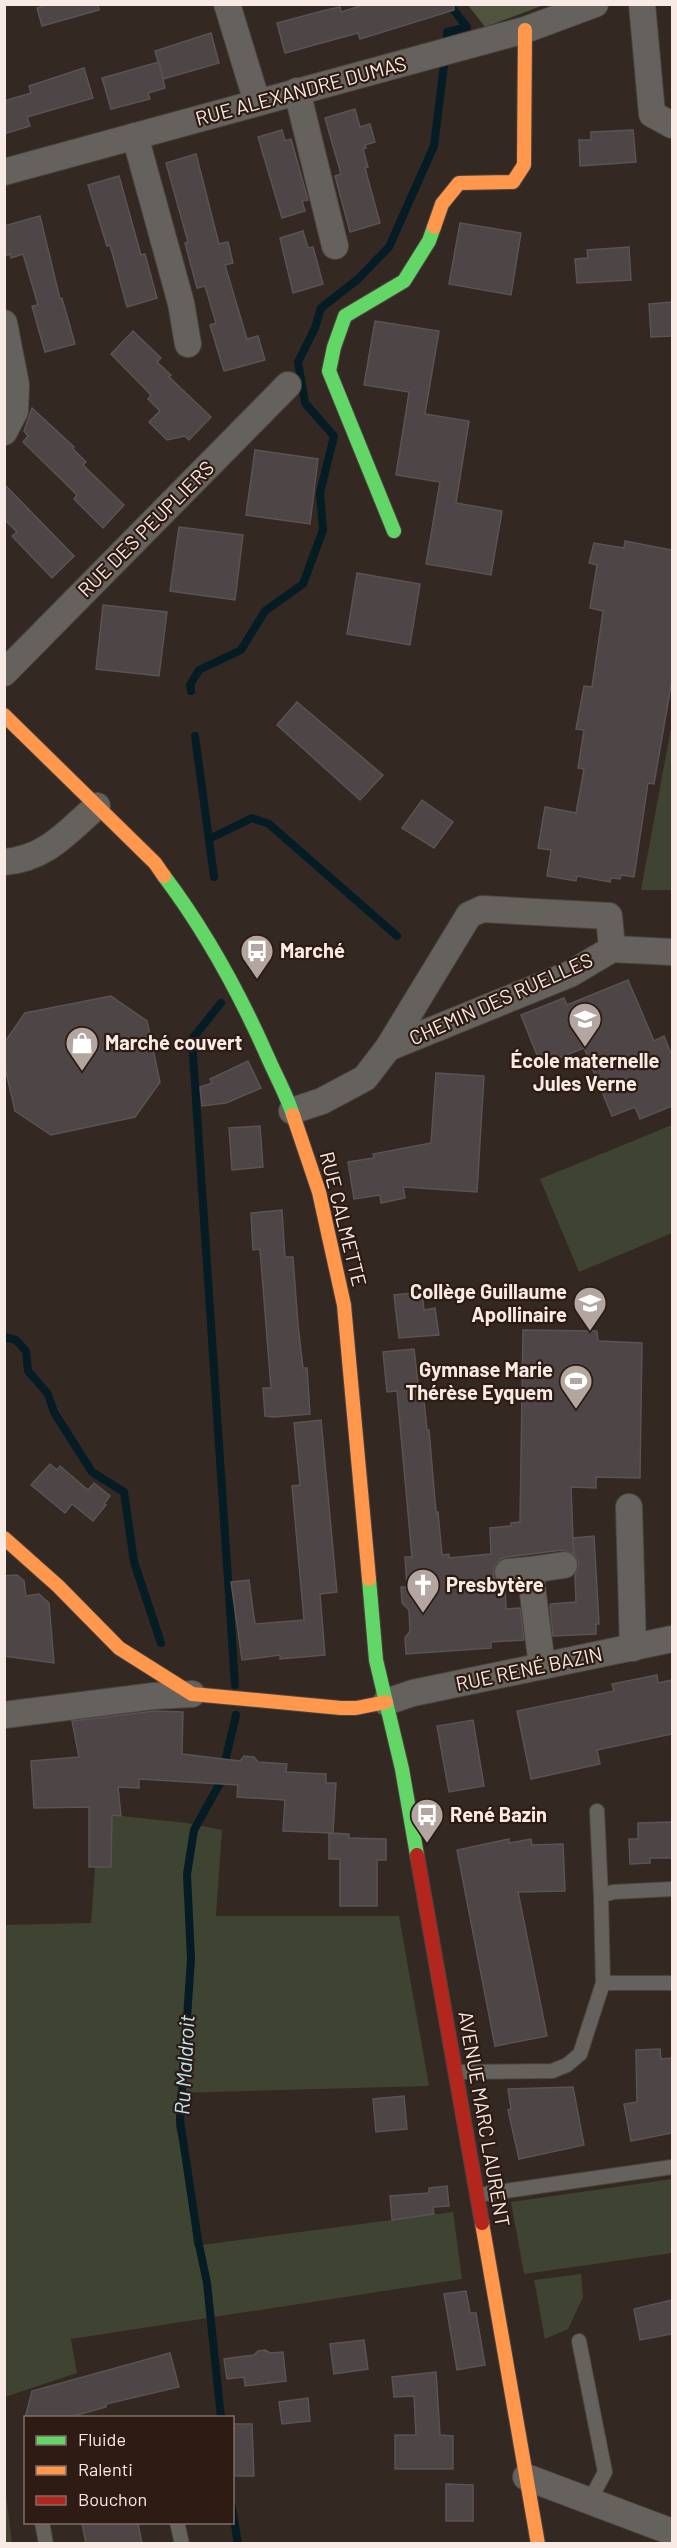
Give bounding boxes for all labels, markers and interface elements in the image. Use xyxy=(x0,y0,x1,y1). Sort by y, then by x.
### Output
street label: RUE ALEXANDRE DUMAS xyxy=(193,50,409,130)
street label: RUE DES PEUPLIERS xyxy=(72,455,218,601)
bus stop icon: Marché xyxy=(239,933,275,980)
place label: Marché xyxy=(280,938,345,962)
street label: CHEMIN DES RUELLES xyxy=(405,947,596,1049)
school or university icon: École maternelle Jules Verne xyxy=(567,1001,603,1048)
shop icon: Marché couvert xyxy=(64,1025,100,1072)
place label: Marché couvert xyxy=(105,1030,242,1054)
place label: École maternelle Jules Verne xyxy=(511,1048,659,1095)
street label: RUE CALMETTE xyxy=(316,1149,372,1289)
place label: Collège Guillaume Apollinaire xyxy=(410,1279,567,1326)
school or university icon: Collège Guillaume Apollinaire xyxy=(572,1285,608,1332)
place label: Gymnase Marie Thérèse Eyquem xyxy=(405,1357,553,1404)
sports icon: Gymnase Marie Thérèse Eyquem xyxy=(558,1363,594,1410)
church icon: Presbytère xyxy=(405,1567,441,1614)
place label: Presbytère xyxy=(446,1572,544,1596)
street label: RUE RENÉ BAZIN xyxy=(453,1641,604,1695)
bus stop icon: René Bazin xyxy=(409,1797,445,1844)
place label: René Bazin xyxy=(450,1802,547,1826)
street label: AVENUE MARC LAURENT xyxy=(454,2009,516,2229)
water label: Ru Maldroit xyxy=(168,2014,199,2115)
legend xyxy=(24,2416,234,2524)
text: Fluide xyxy=(78,2428,126,2450)
text: Ralenti xyxy=(78,2458,133,2480)
text: Bouchon xyxy=(78,2488,147,2510)

